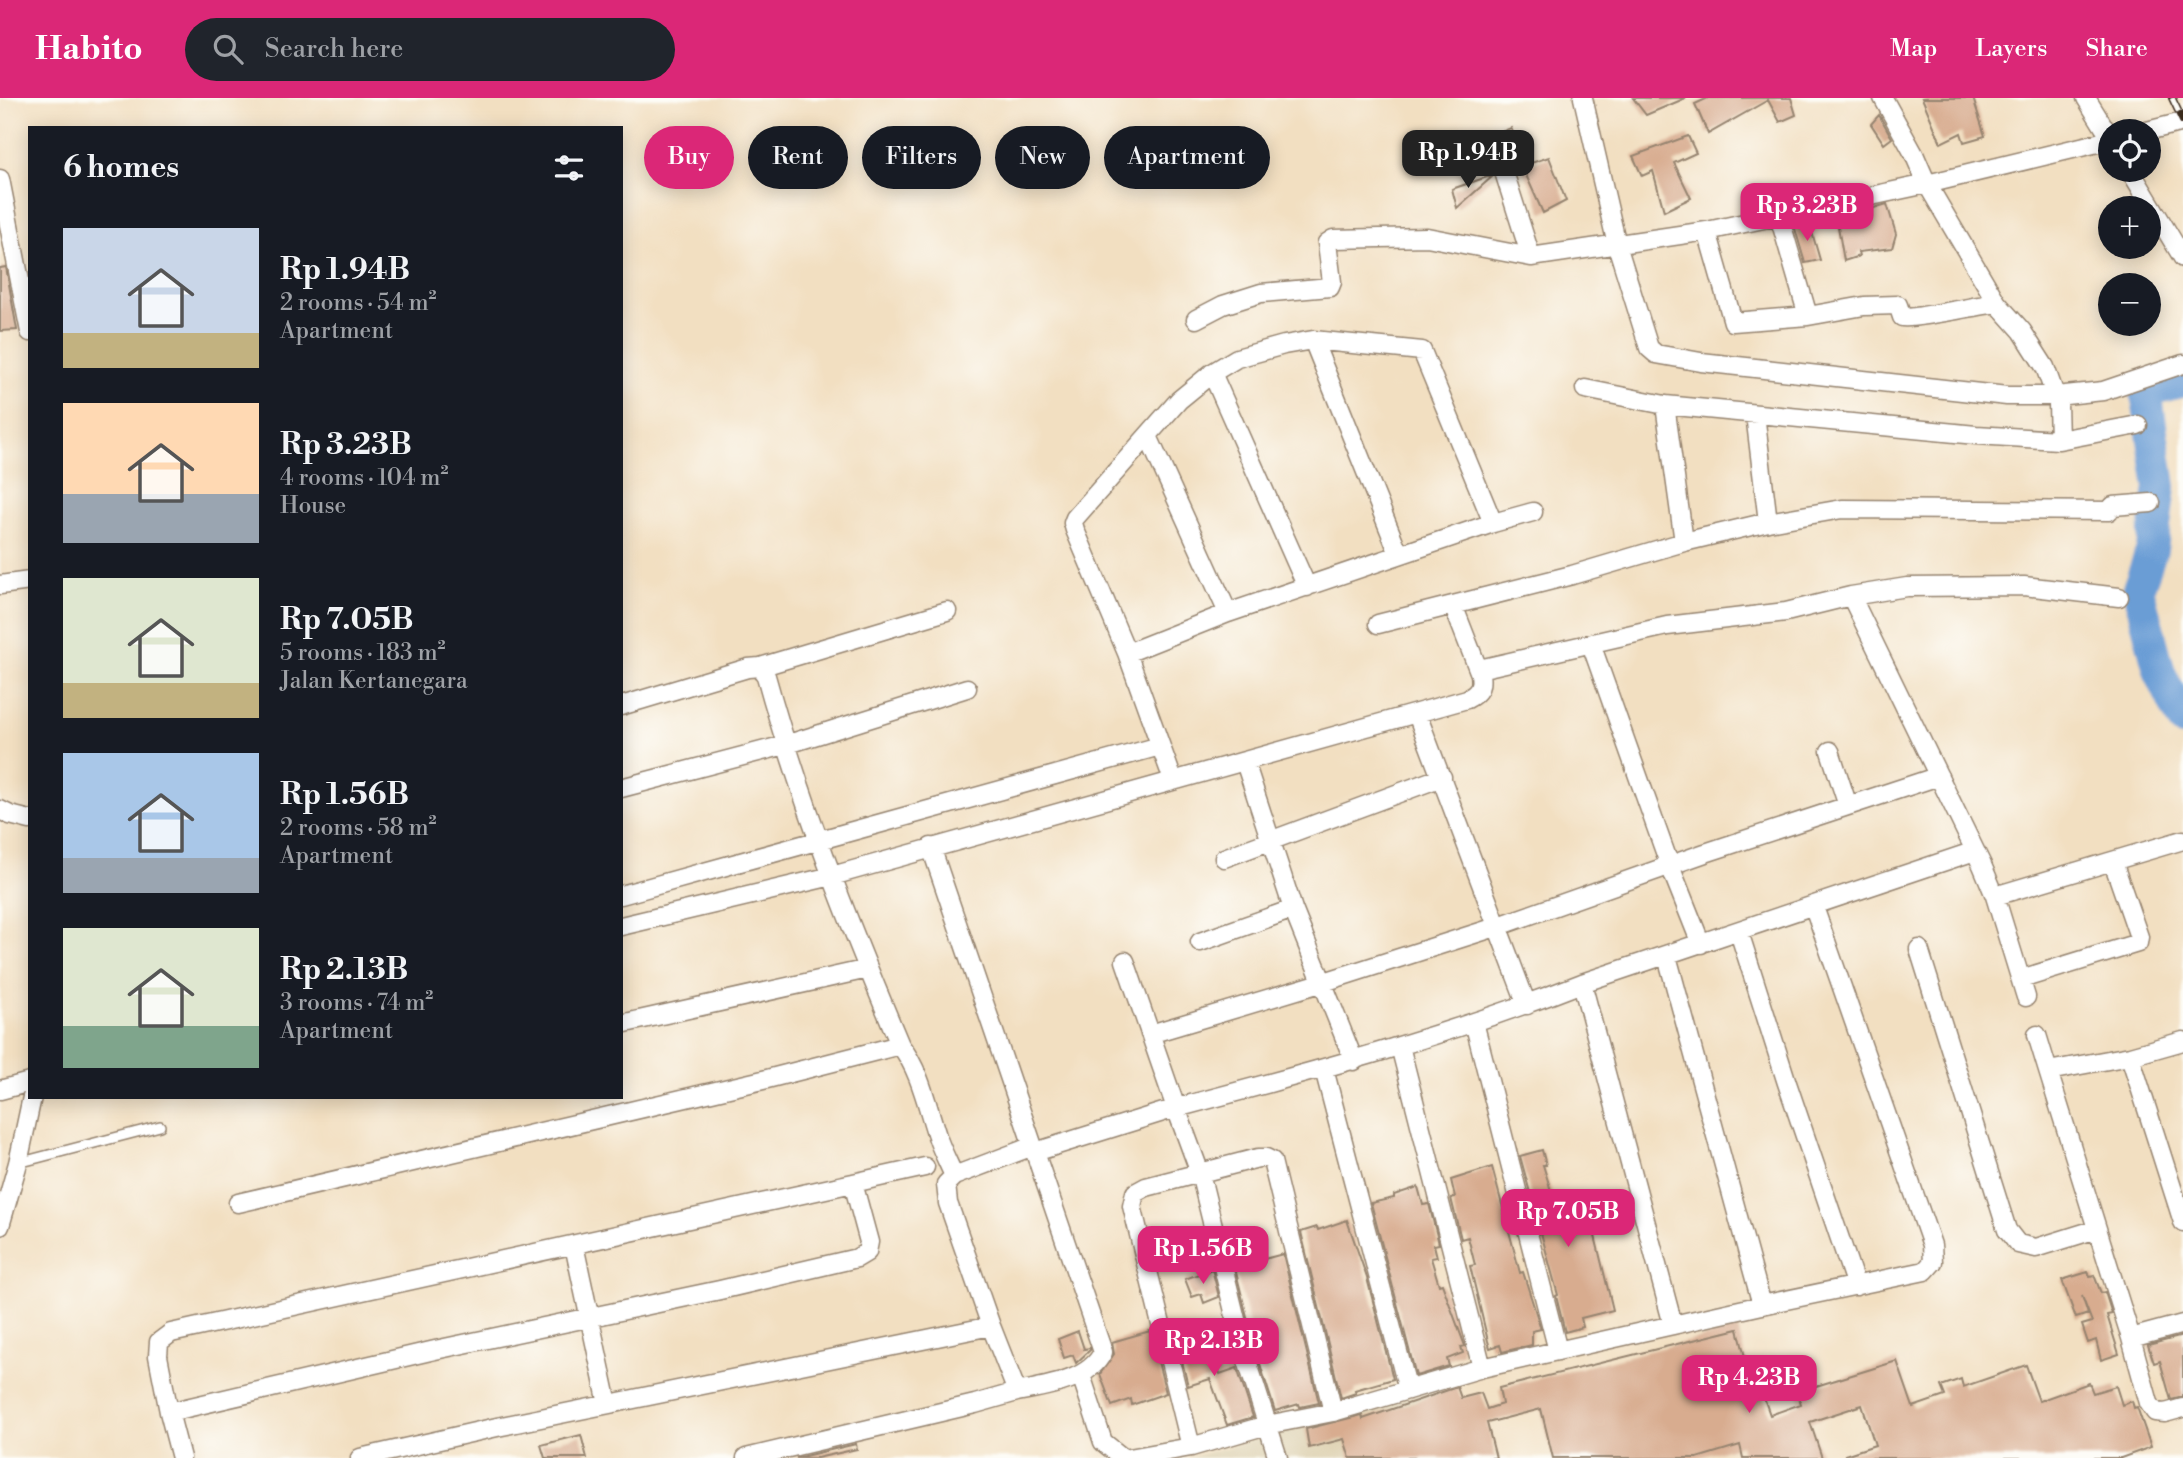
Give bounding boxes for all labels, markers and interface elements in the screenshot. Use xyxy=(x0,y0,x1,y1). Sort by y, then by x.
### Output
search box xyxy=(185,18,675,81)
text: Habito xyxy=(35,29,143,70)
icon: search xyxy=(209,30,247,68)
text: Search here xyxy=(265,33,404,65)
text: Map xyxy=(1890,34,1937,64)
text: Layers xyxy=(1975,34,2047,64)
text: Share xyxy=(2085,34,2148,64)
map controls xyxy=(2098,119,2161,336)
button: locate xyxy=(2098,119,2161,182)
chip: Buy xyxy=(644,126,734,189)
chip: Rent xyxy=(748,126,848,189)
chip: Filters xyxy=(862,126,981,189)
chip: New xyxy=(995,126,1090,189)
chip: Apartment xyxy=(1104,126,1270,189)
pin: Rp 1.94B xyxy=(1396,130,1540,190)
text: Rp 1.94B xyxy=(1418,139,1518,167)
text: 6 homes xyxy=(63,149,179,187)
icon: filters xyxy=(550,149,588,187)
pin: Rp 3.23B xyxy=(1735,184,1879,243)
text: Rp 3.23B xyxy=(1757,192,1857,220)
button: + xyxy=(2098,196,2161,259)
text: Rp 1.94B xyxy=(280,251,410,289)
icon: home xyxy=(119,256,203,340)
button: − xyxy=(2098,273,2161,336)
text: 2 rooms · 54 m² xyxy=(280,289,437,317)
text: Apartment xyxy=(280,317,393,345)
text: Rp 3.23B xyxy=(280,426,412,464)
icon: home xyxy=(119,431,203,515)
text: 4 rooms · 104 m² xyxy=(280,464,449,492)
text: House xyxy=(280,492,346,520)
text: Rp 7.05B xyxy=(280,601,413,639)
icon: home xyxy=(119,606,203,690)
text: 5 rooms · 183 m² xyxy=(280,639,446,667)
text: Jalan Kertanegara xyxy=(280,667,468,695)
text: Rp 1.56B xyxy=(280,776,409,814)
icon: home xyxy=(119,781,203,865)
text: 2 rooms · 58 m² xyxy=(280,814,437,842)
text: Apartment xyxy=(280,842,393,870)
text: Rp 2.13B xyxy=(280,951,408,989)
icon: home xyxy=(119,956,203,1040)
text: 3 rooms · 74 m² xyxy=(280,989,433,1017)
text: Apartment xyxy=(280,1017,393,1045)
pin: Rp 7.05B xyxy=(1496,1190,1640,1249)
text: Rp 7.05B xyxy=(1517,1198,1619,1226)
pin: Rp 1.56B xyxy=(1131,1226,1275,1286)
text: Rp 1.56B xyxy=(1154,1235,1252,1263)
pin: Rp 2.13B xyxy=(1142,1318,1286,1378)
text: Rp 2.13B xyxy=(1165,1327,1263,1355)
pin: Rp 4.23B xyxy=(1677,1356,1821,1415)
text: Rp 4.23B xyxy=(1698,1364,1800,1392)

